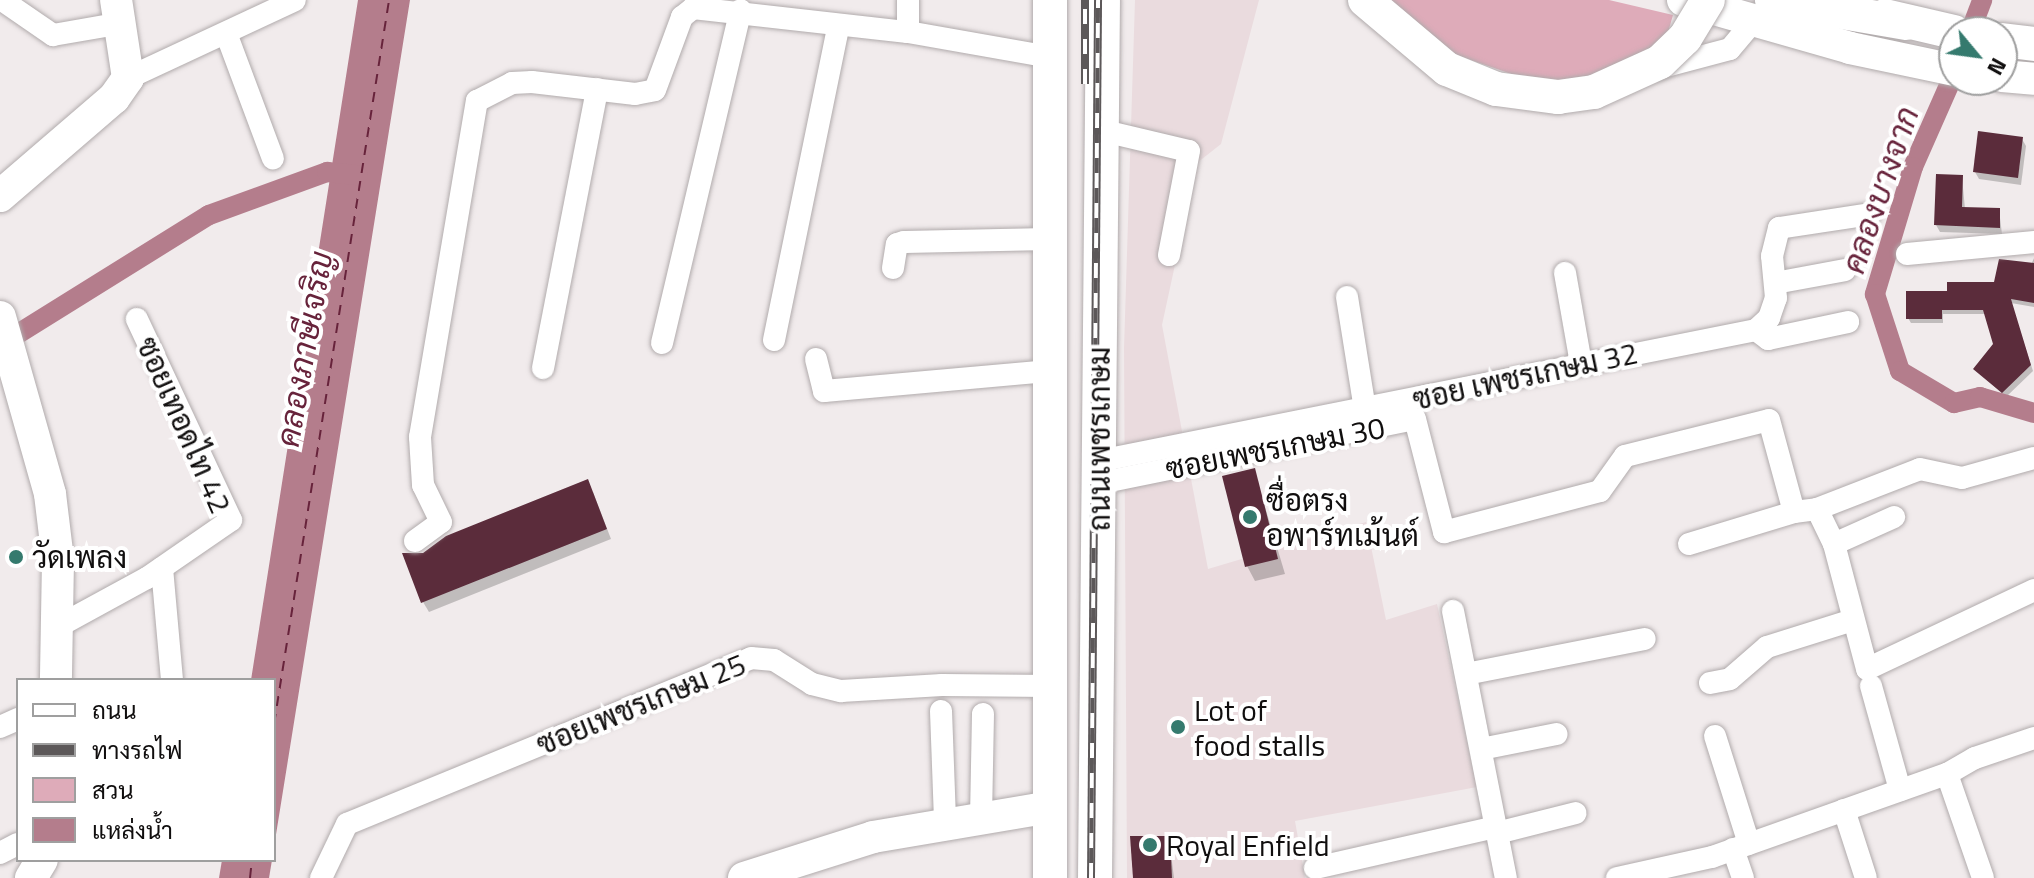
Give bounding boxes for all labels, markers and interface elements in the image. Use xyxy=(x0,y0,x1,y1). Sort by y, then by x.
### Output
north arrow xyxy=(1938,16,2018,96)
text: N xyxy=(1979,52,2016,82)
water label: คลองบางจาก xyxy=(1834,102,1926,278)
water label: คลองภาษีเจริญ xyxy=(268,248,340,450)
street label: ซอยเทอดไท 42 xyxy=(129,331,239,519)
street label: ซอย เพชรเกษม 32 xyxy=(1409,335,1641,417)
street label: ถนนเพชรเกษม xyxy=(1081,347,1117,531)
street label: ซอยเพชรเกษม 30 xyxy=(1162,409,1388,487)
place label: ซื่อตรง อพาร์ทเม้นต์ xyxy=(1266,482,1419,552)
marker: ซื่อตรง อพาร์ทเม้นต์ xyxy=(1241,508,1259,526)
place label: วัดเพลง xyxy=(32,539,127,575)
marker: วัดเพลง xyxy=(7,548,25,566)
street label: ซอยเพชรเกษม 25 xyxy=(531,646,751,762)
legend xyxy=(16,678,276,862)
text: ถนน xyxy=(92,692,137,728)
place label: Lot of food stalls xyxy=(1194,692,1325,762)
marker: Lot of food stalls xyxy=(1169,718,1187,736)
text: ทางรถไฟ xyxy=(92,732,183,768)
text: สวน xyxy=(92,772,134,808)
text: แหล่งน้ำ xyxy=(92,812,173,848)
place label: Royal Enfield xyxy=(1166,827,1330,863)
marker: Royal Enfield xyxy=(1141,836,1159,854)

